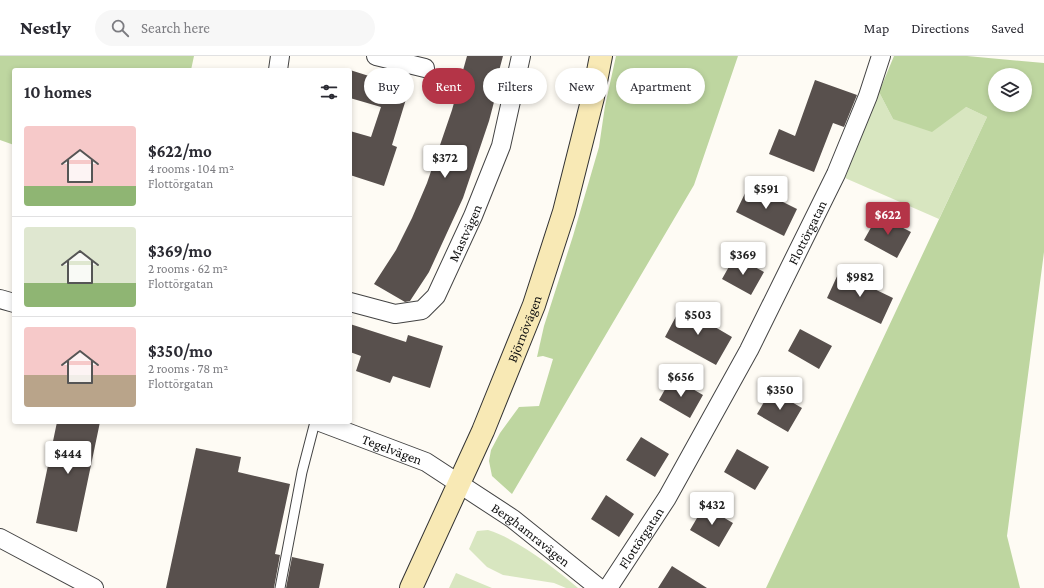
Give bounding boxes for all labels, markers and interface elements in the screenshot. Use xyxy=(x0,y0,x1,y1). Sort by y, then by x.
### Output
search box xyxy=(95,10,375,46)
text: Nestly xyxy=(20,17,71,38)
icon: search xyxy=(109,17,131,39)
text: Search here xyxy=(141,20,210,36)
text: Map xyxy=(864,20,889,36)
text: Directions xyxy=(911,20,969,36)
text: Saved xyxy=(991,20,1024,36)
chip: Buy xyxy=(364,68,414,104)
chip: Rent xyxy=(422,68,475,104)
chip: Filters xyxy=(483,68,547,104)
chip: New xyxy=(555,68,608,104)
chip: Apartment xyxy=(616,68,705,104)
map controls xyxy=(988,68,1032,112)
button: layers xyxy=(988,68,1032,112)
icon: filters xyxy=(318,81,340,103)
text: 10 homes xyxy=(24,83,92,102)
icon: home xyxy=(56,142,104,190)
text: $622/mo xyxy=(148,142,212,161)
pin: $372 xyxy=(421,145,469,179)
text: $372 xyxy=(432,150,458,165)
text: 4 rooms · 104 m² xyxy=(148,161,234,176)
text: Flottörgatan xyxy=(148,176,213,191)
pin: $591 xyxy=(742,176,790,210)
text: $591 xyxy=(754,181,778,196)
street label: Flottörgatan xyxy=(784,197,830,267)
street label: Mastvägen xyxy=(445,202,485,264)
pin: $622 xyxy=(864,202,912,236)
text: $622 xyxy=(875,207,901,222)
text: $369/mo xyxy=(148,242,212,261)
pin: $369 xyxy=(719,242,767,276)
icon: home xyxy=(56,243,104,291)
text: $369 xyxy=(730,247,756,262)
text: 2 rooms · 62 m² xyxy=(148,261,228,276)
pin: $982 xyxy=(836,264,884,298)
text: $982 xyxy=(846,269,874,284)
text: Flottörgatan xyxy=(148,276,213,291)
street label: Björnövägen xyxy=(504,293,545,365)
pin: $503 xyxy=(674,302,722,336)
text: $503 xyxy=(685,307,711,322)
text: $350/mo xyxy=(148,342,213,361)
icon: home xyxy=(56,343,104,391)
text: 2 rooms · 78 m² xyxy=(148,361,228,376)
pin: $656 xyxy=(657,364,705,398)
text: $656 xyxy=(668,369,694,384)
text: Flottörgatan xyxy=(148,376,213,391)
pin: $350 xyxy=(756,377,804,411)
text: $350 xyxy=(766,382,794,397)
street label: Tegelvägen xyxy=(360,431,425,468)
pin: $444 xyxy=(44,441,92,475)
text: $444 xyxy=(54,446,82,461)
pin: $432 xyxy=(688,492,736,526)
text: $432 xyxy=(699,497,725,512)
street label: Berghamravägen xyxy=(489,499,574,570)
street label: Flottörgatan xyxy=(615,504,667,572)

